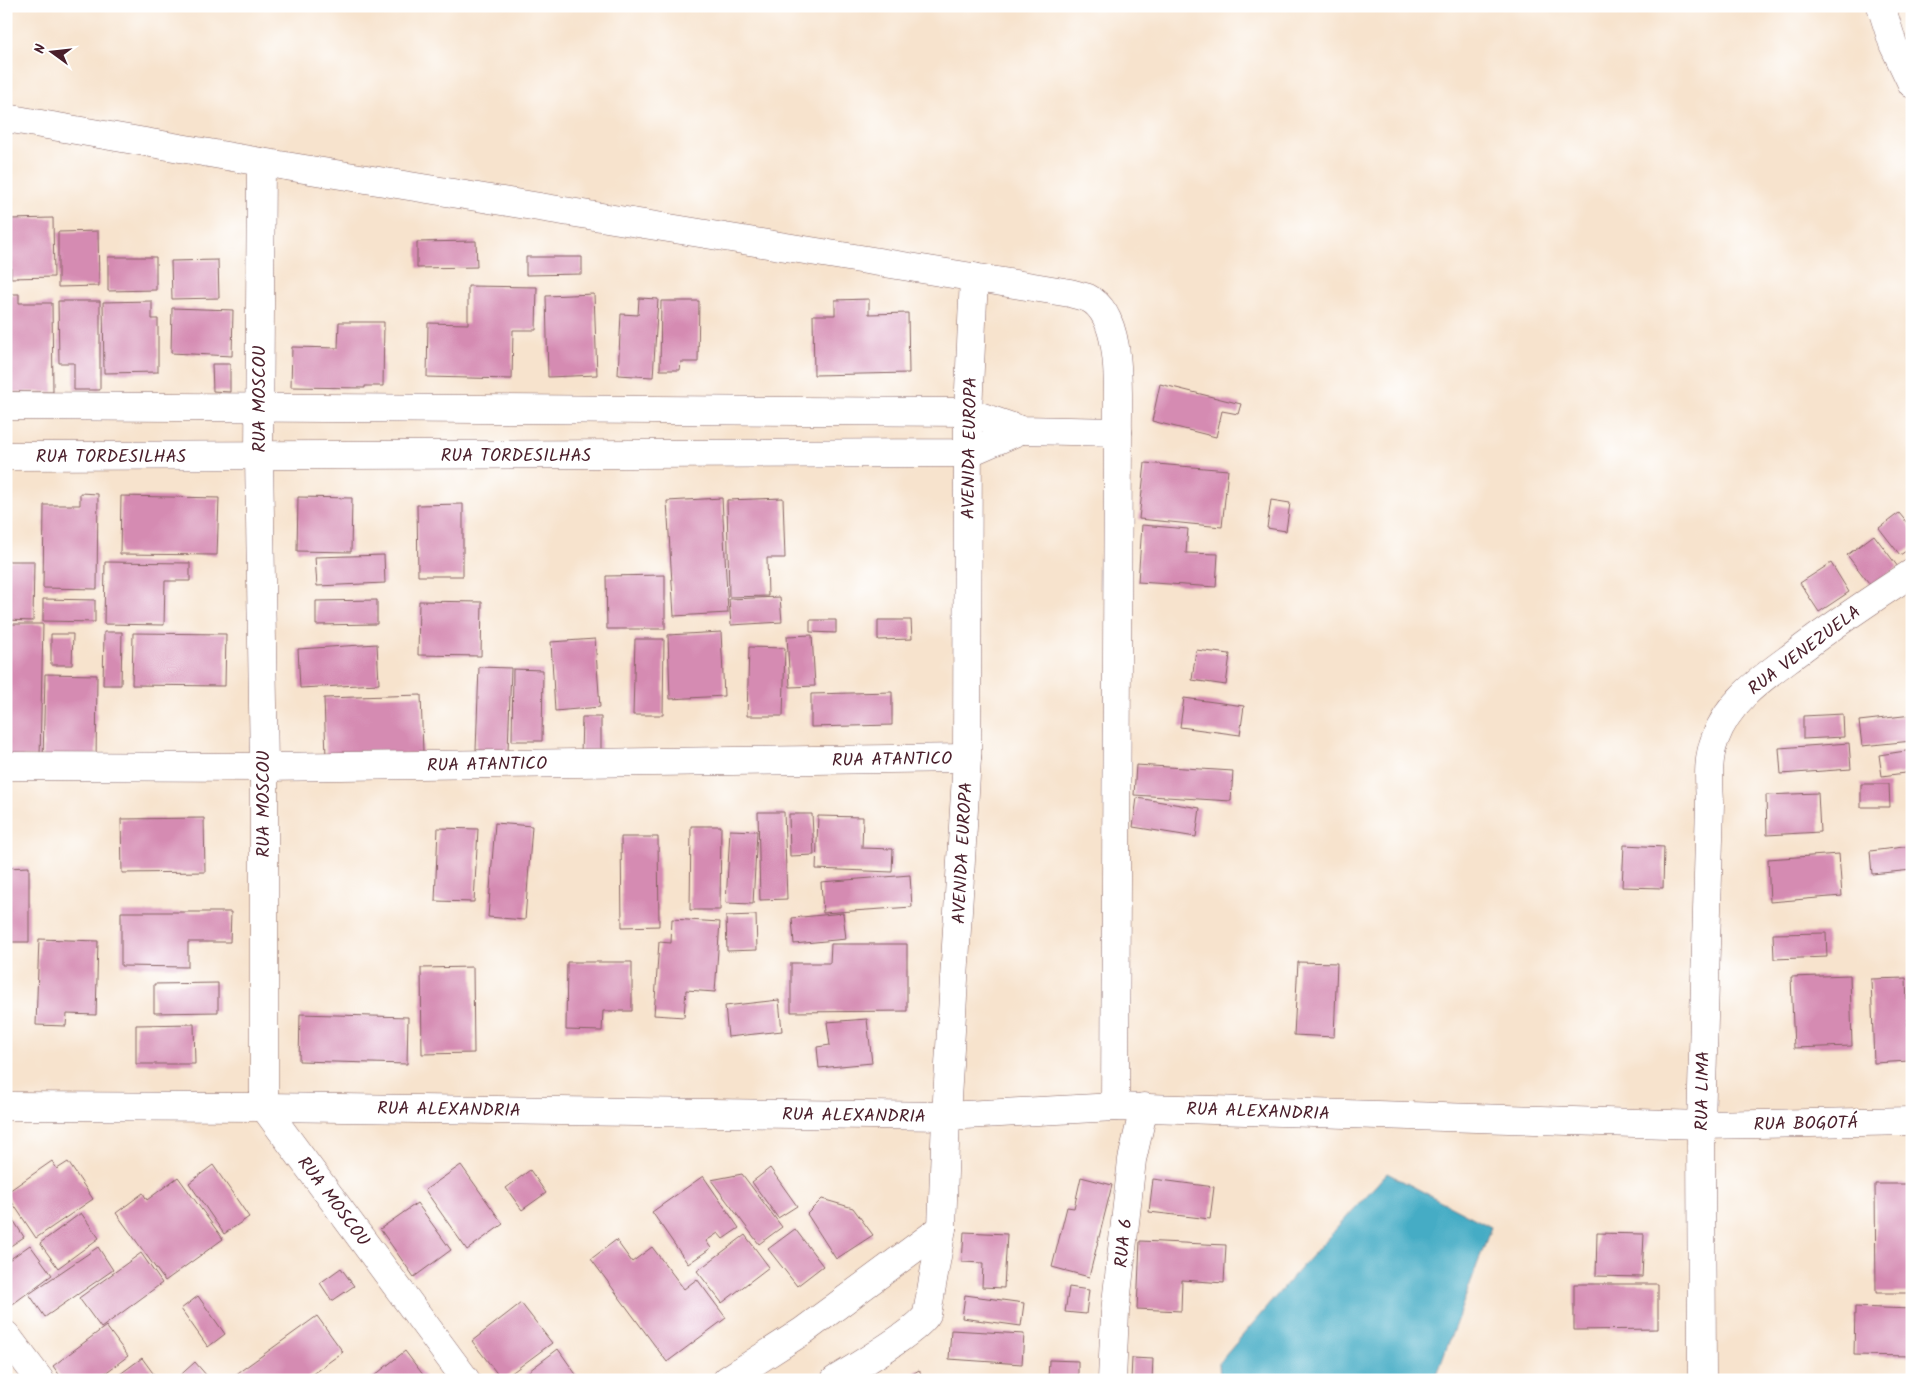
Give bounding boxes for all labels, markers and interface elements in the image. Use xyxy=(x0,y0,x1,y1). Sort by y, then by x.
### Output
north arrow xyxy=(28,28,78,78)
text: N xyxy=(29,42,52,56)
street label: RUA MOSCOU xyxy=(246,345,275,452)
street label: AVENIDA EUROPA xyxy=(955,377,986,519)
street label: RUA TORDESILHAS xyxy=(441,442,592,471)
street label: RUA TORDESILHAS xyxy=(36,443,187,472)
street label: RUA VENEZUELA xyxy=(1742,599,1868,704)
street label: RUA ATANTICO xyxy=(832,745,952,776)
street label: RUA MOSCOU xyxy=(250,750,279,857)
street label: RUA ATANTICO xyxy=(427,750,547,781)
street label: AVENIDA EUROPA xyxy=(945,781,982,925)
street label: RUA LIMA xyxy=(1688,1051,1719,1131)
street label: RUA ALEXANDRIA xyxy=(377,1095,521,1126)
street label: RUA ALEXANDRIA xyxy=(1186,1095,1330,1130)
street label: RUA ALEXANDRIA xyxy=(782,1101,926,1132)
street label: RUA BOGOTÁ xyxy=(1754,1109,1859,1140)
street label: RUA MOSCOU xyxy=(289,1151,377,1253)
street label: RUA 6 xyxy=(1107,1217,1141,1269)

